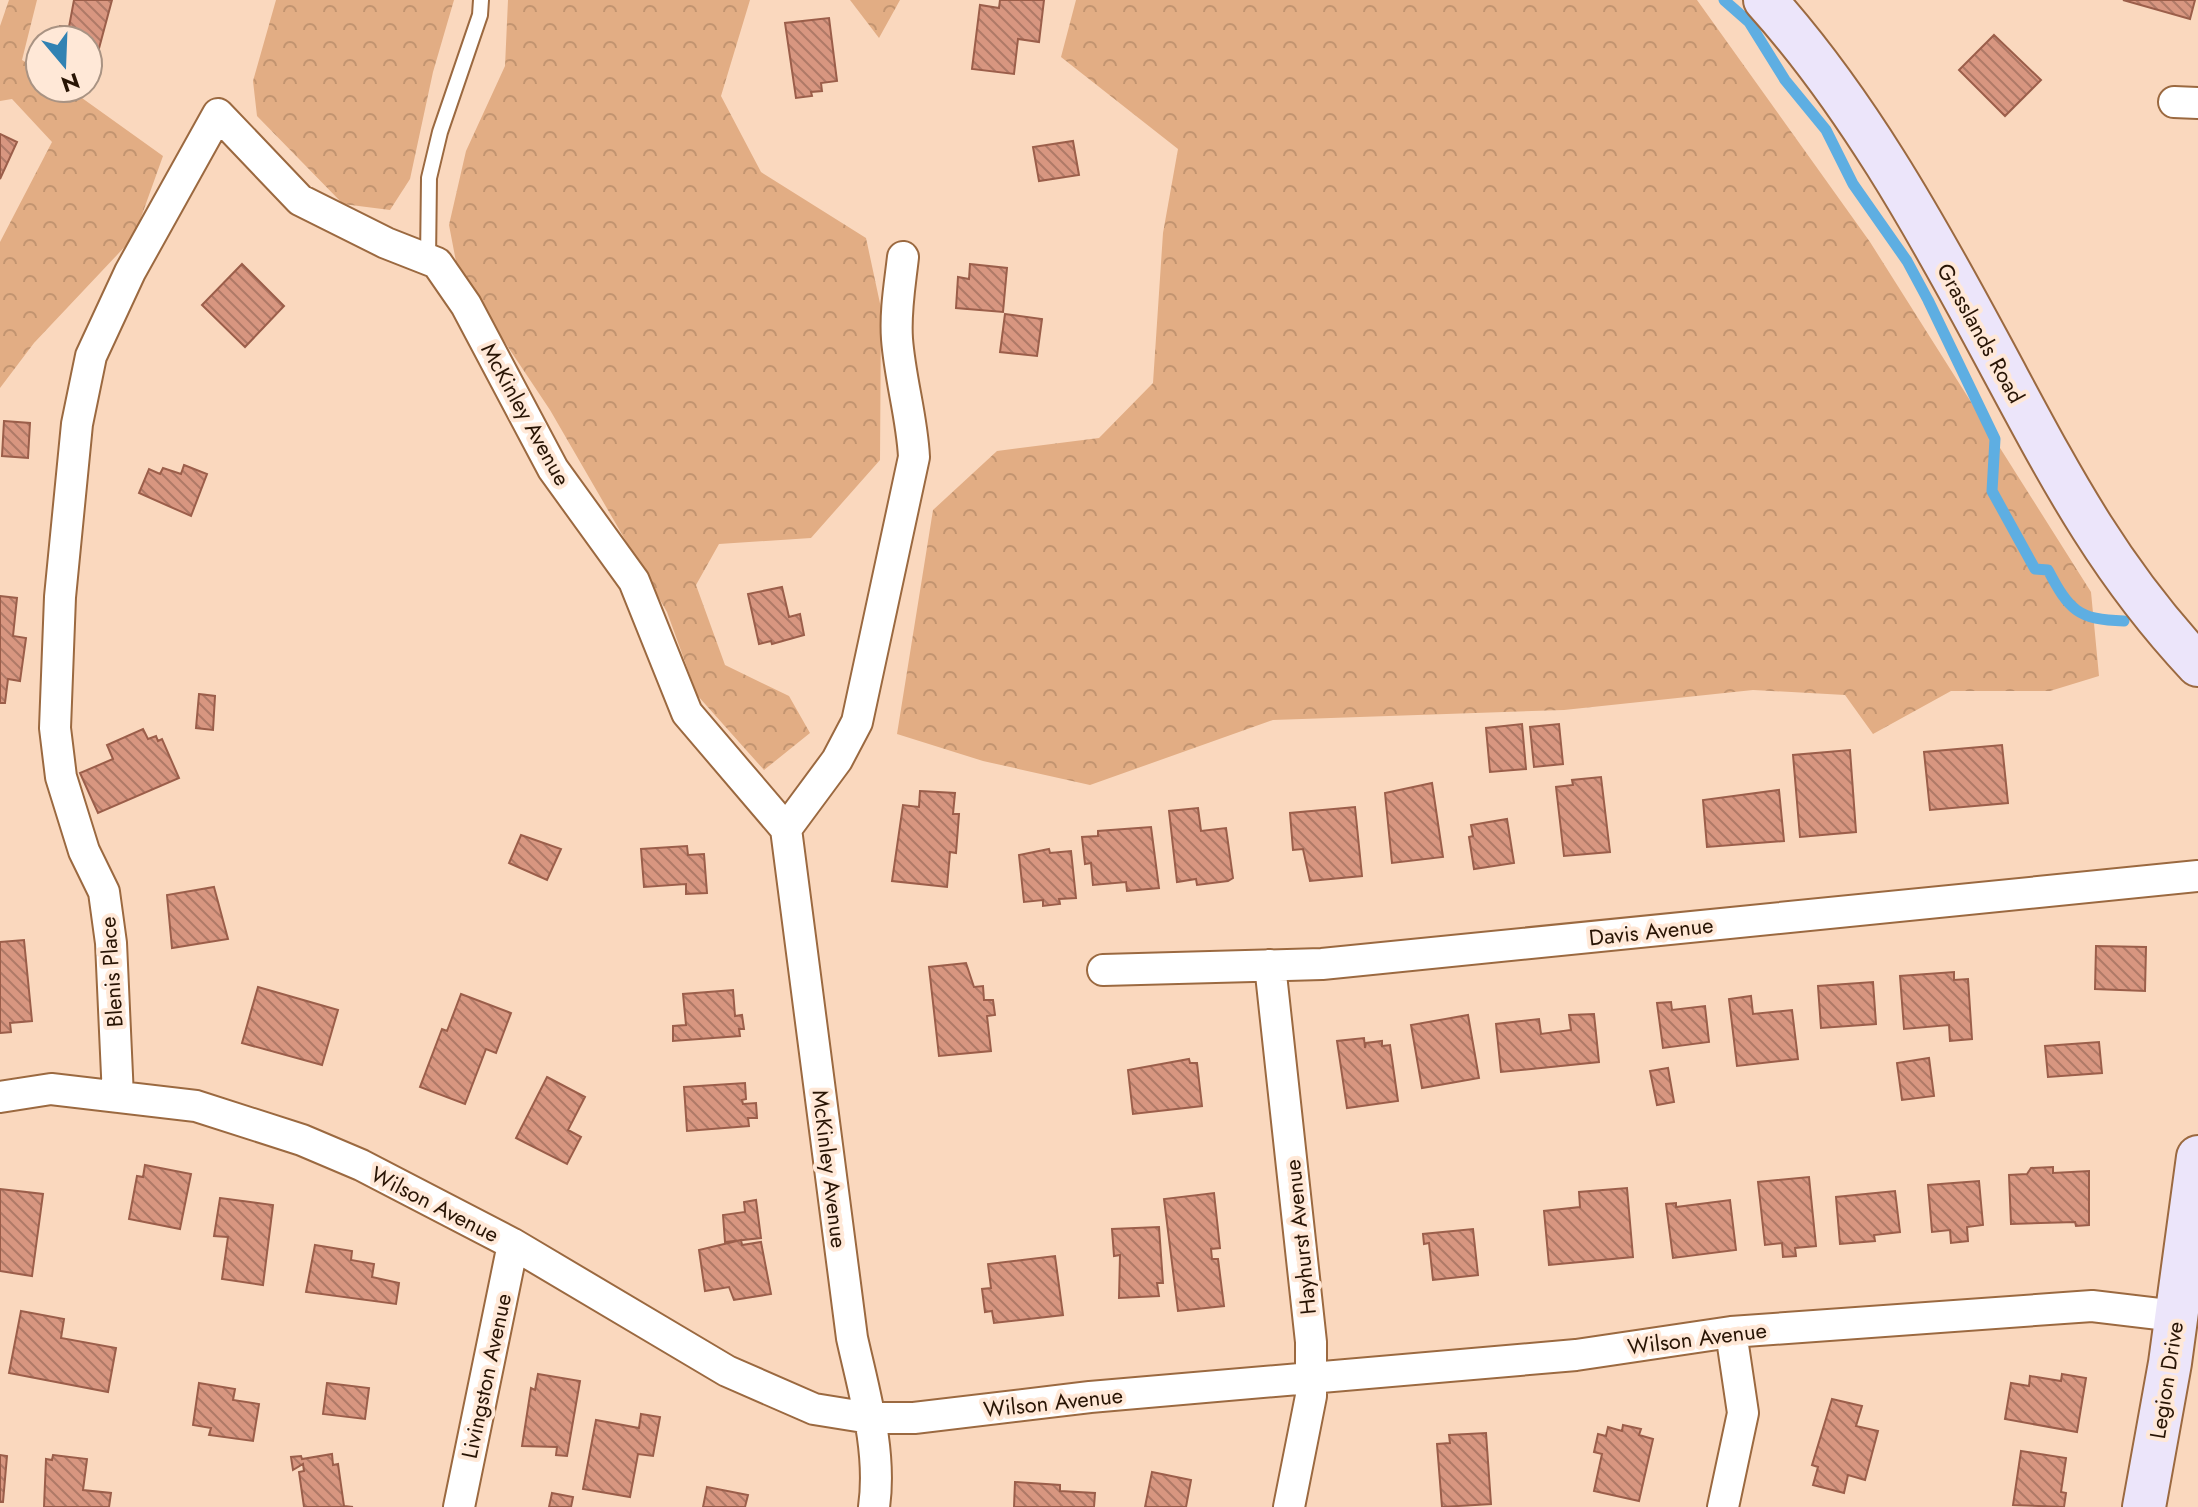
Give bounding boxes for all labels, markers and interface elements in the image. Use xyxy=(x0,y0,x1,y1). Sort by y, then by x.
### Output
north arrow xyxy=(24,24,104,104)
text: N xyxy=(57,65,84,101)
street label: Grasslands Road xyxy=(1929,257,2033,409)
street label: McKinley Avenue xyxy=(473,337,579,491)
street label: Davis Avenue xyxy=(1587,909,1715,953)
street label: Blenis Place xyxy=(91,916,131,1028)
street label: McKinley Avenue xyxy=(804,1088,856,1250)
street label: Wilson Avenue xyxy=(365,1158,505,1250)
street label: Hayhurst Avenue xyxy=(1276,1158,1324,1316)
street label: Livingston Avenue xyxy=(453,1291,519,1461)
street label: Wilson Avenue xyxy=(1626,1314,1768,1362)
street label: Legion Drive xyxy=(2141,1319,2191,1441)
street label: Wilson Avenue xyxy=(982,1379,1124,1425)

